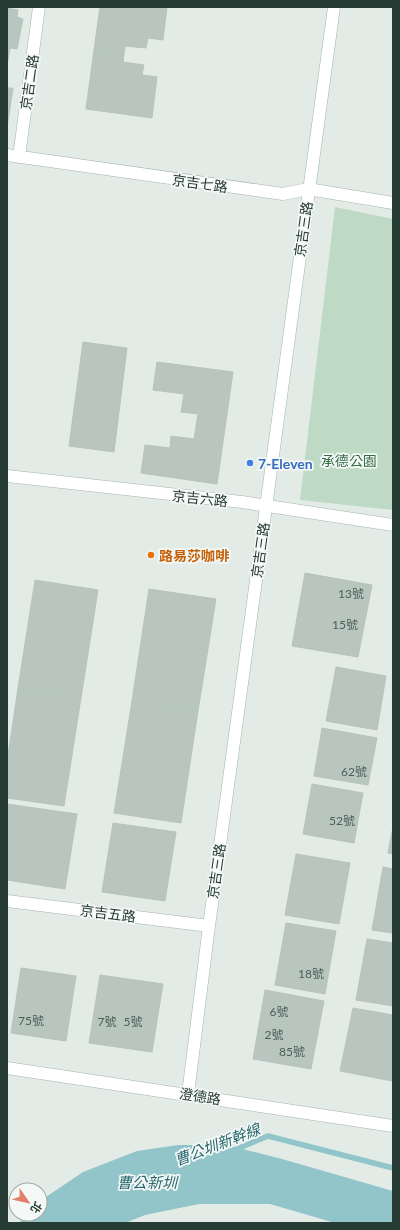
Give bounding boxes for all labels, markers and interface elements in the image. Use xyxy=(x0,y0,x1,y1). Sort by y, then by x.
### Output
street label: 京吉二路 xyxy=(17,53,41,111)
street label: 京吉七路 xyxy=(171,171,229,195)
street label: 京吉三路 xyxy=(291,200,315,258)
park label: 承德公園 xyxy=(321,452,377,469)
place label: 7-Eleven xyxy=(258,455,313,472)
marker: 7-Eleven xyxy=(245,458,255,468)
street label: 京吉六路 xyxy=(171,487,229,509)
street label: 京吉三路 xyxy=(248,521,272,579)
place label: 路易莎咖啡 xyxy=(159,547,230,564)
marker: 路易莎咖啡 xyxy=(146,550,156,560)
house number: 13號 xyxy=(338,586,364,601)
house number: 15號 xyxy=(332,617,358,632)
house number: 62號 xyxy=(341,764,367,779)
house number: 52號 xyxy=(329,813,355,828)
street label: 京吉三路 xyxy=(204,842,228,900)
street label: 京吉五路 xyxy=(79,901,137,925)
house number: 18號 xyxy=(298,966,324,981)
house number: 6號 xyxy=(270,1004,288,1019)
house number: 75號 xyxy=(18,1013,44,1028)
house number: 7號 xyxy=(98,1014,116,1029)
house number: 5號 xyxy=(124,1014,142,1029)
house number: 2號 xyxy=(265,1027,283,1042)
house number: 85號 xyxy=(279,1044,305,1059)
street label: 澄德路 xyxy=(178,1084,222,1108)
water label: 曹公圳新幹線 xyxy=(172,1119,264,1169)
water label: 曹公新圳 xyxy=(117,1173,179,1191)
north arrow xyxy=(8,1182,48,1222)
text: 北 xyxy=(28,1200,45,1216)

